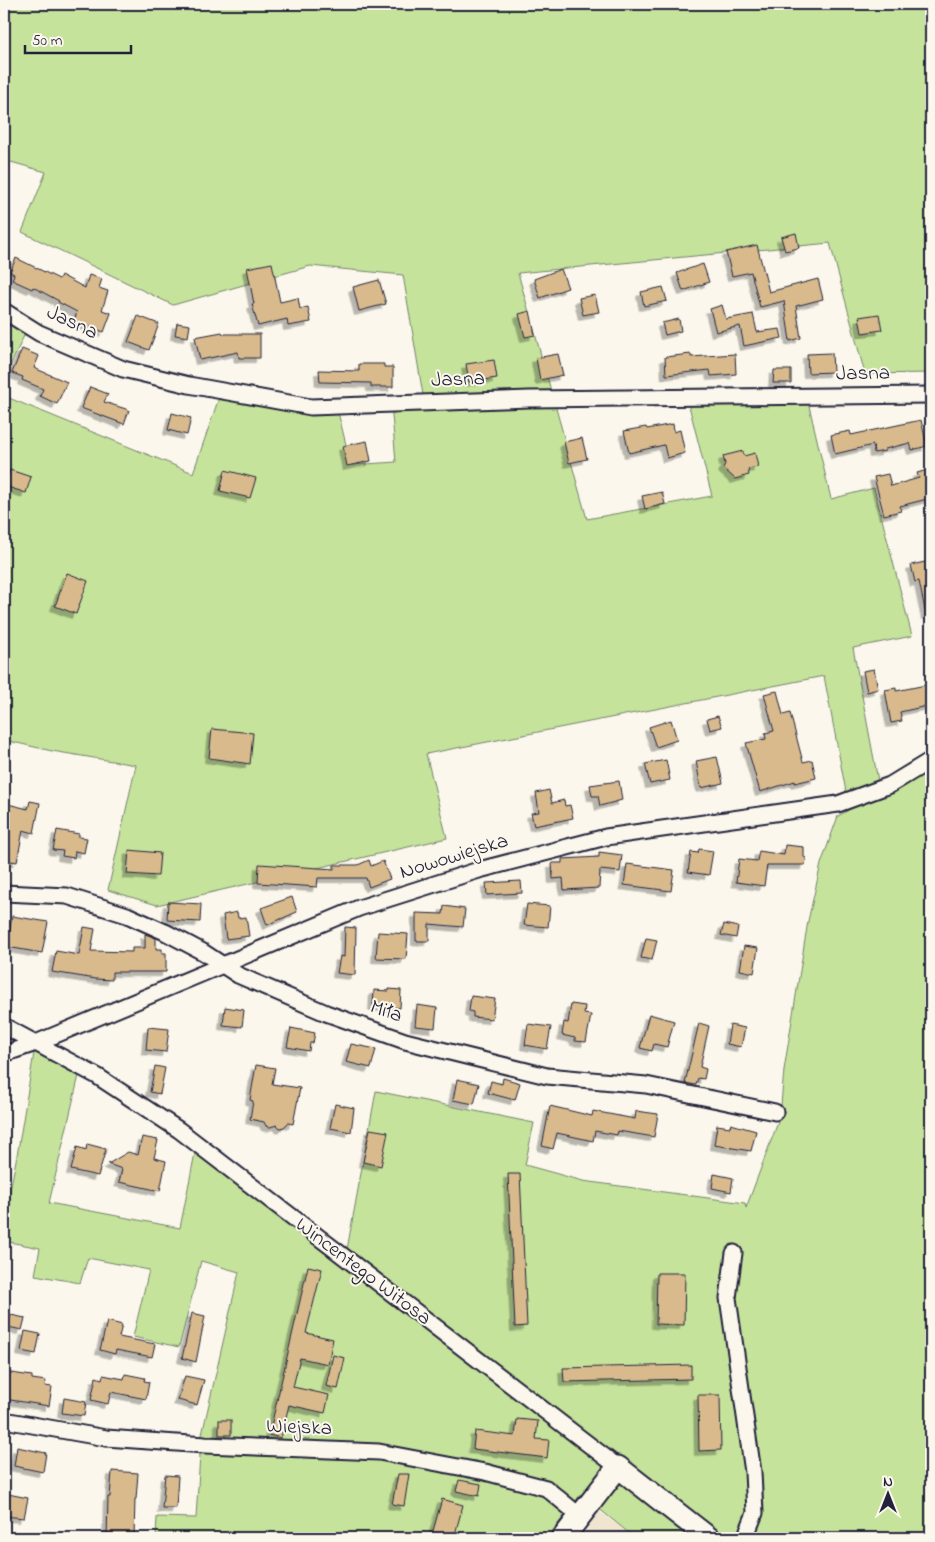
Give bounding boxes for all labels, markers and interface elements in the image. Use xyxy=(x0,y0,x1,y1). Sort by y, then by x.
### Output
scale bar xyxy=(25,22,131,54)
text: 50 m xyxy=(32,30,63,52)
street label: Jasna xyxy=(41,298,103,348)
street label: Jasna xyxy=(836,359,890,389)
street label: Jasna xyxy=(431,364,485,396)
street label: Nowowiejska xyxy=(396,826,512,888)
street label: Miła xyxy=(366,993,406,1031)
street label: Wincentego Witosa xyxy=(287,1211,437,1335)
street label: Wiejska xyxy=(266,1412,332,1444)
north arrow xyxy=(862,1470,912,1520)
text: N xyxy=(883,1472,893,1493)

